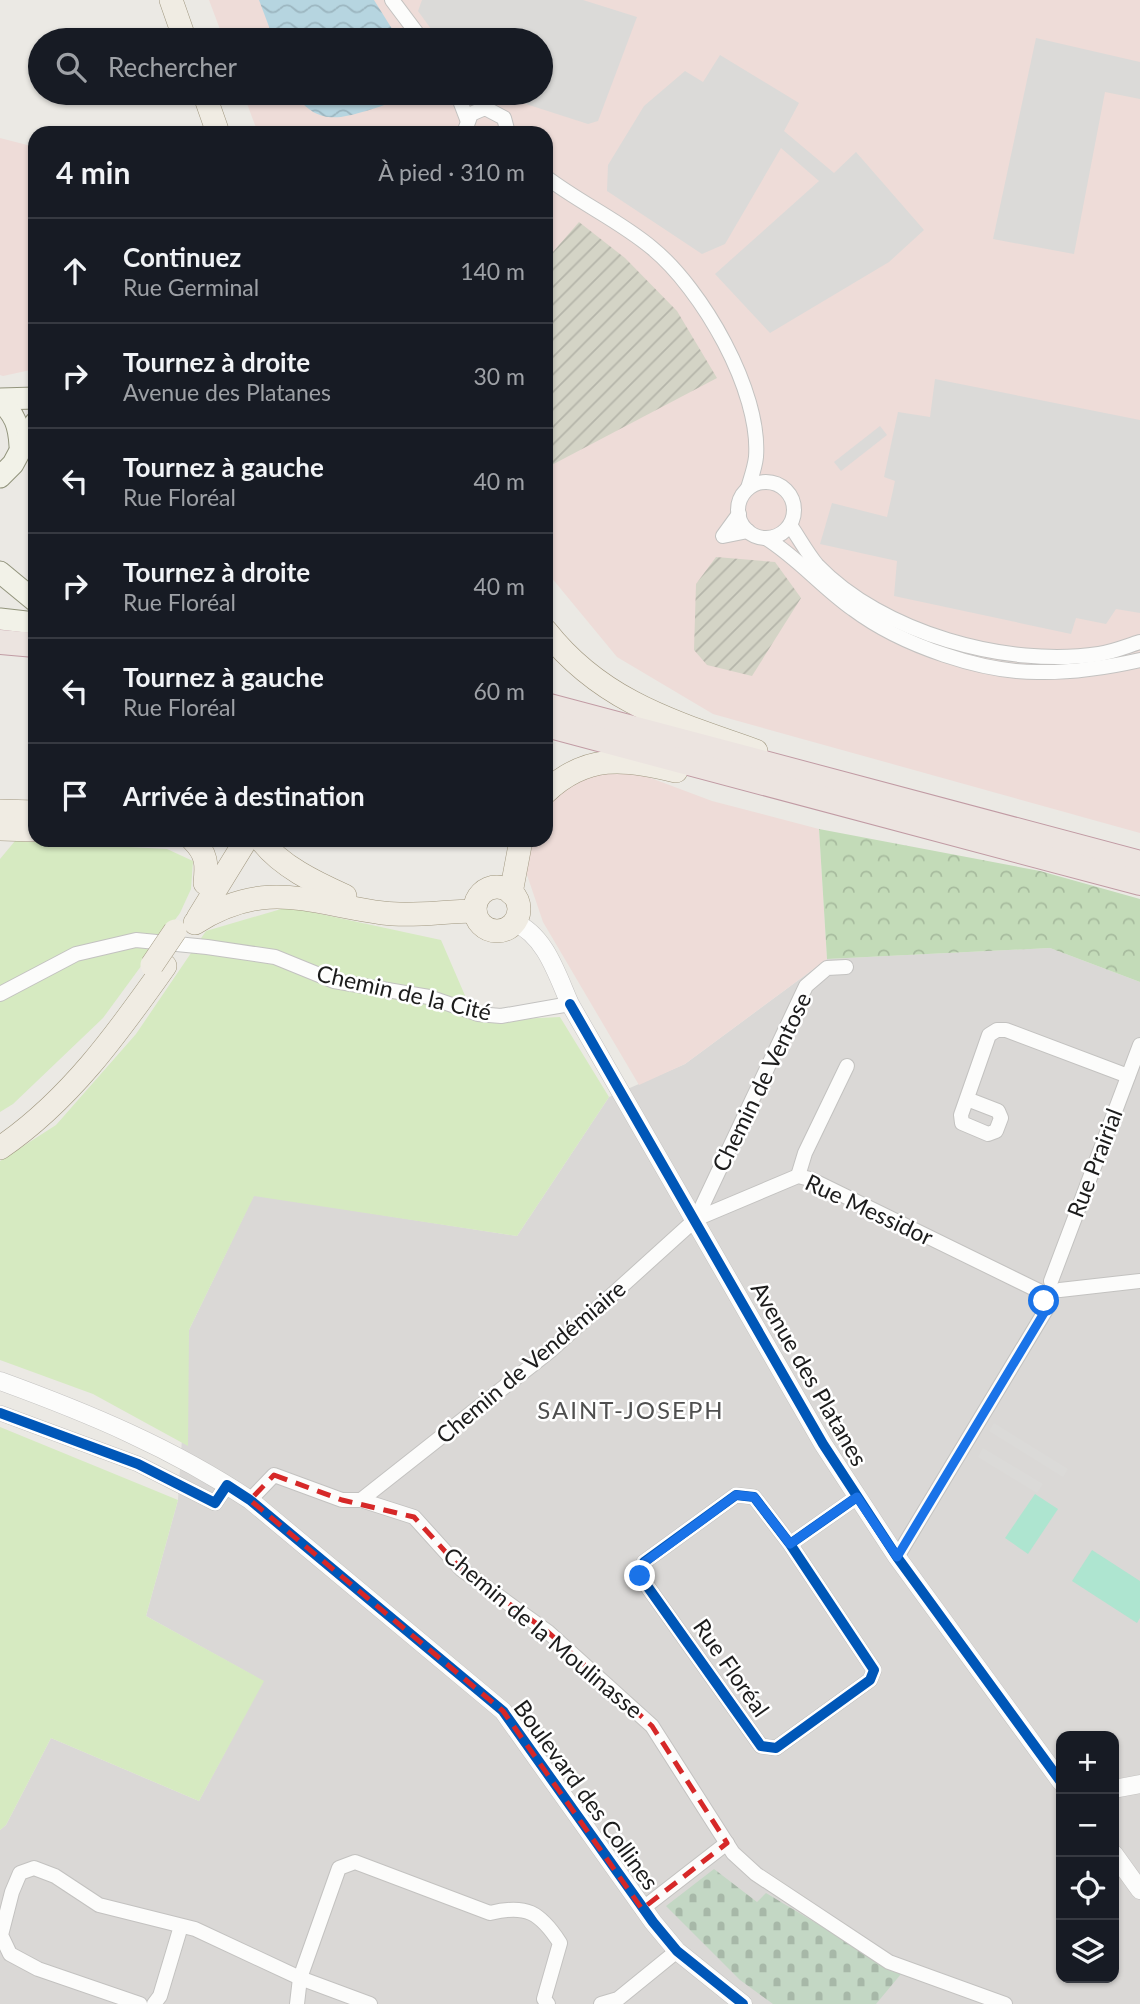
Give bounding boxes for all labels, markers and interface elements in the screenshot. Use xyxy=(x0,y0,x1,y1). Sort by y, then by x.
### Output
search box xyxy=(28,28,553,105)
icon: search xyxy=(52,48,90,86)
text: Rechercher xyxy=(108,51,237,83)
text: 4 min xyxy=(56,154,130,190)
text: À pied · 310 m xyxy=(378,158,525,186)
text: Continuez xyxy=(123,241,241,273)
icon: ahead xyxy=(56,252,94,290)
text: 140 m xyxy=(460,257,525,285)
text: Rue Germinal xyxy=(123,273,259,301)
text: Tournez à droite xyxy=(123,346,310,378)
icon: right xyxy=(56,357,94,395)
text: 30 m xyxy=(474,362,525,390)
text: Avenue des Platanes xyxy=(123,378,331,406)
text: Tournez à gauche xyxy=(123,451,324,483)
icon: left xyxy=(56,462,94,500)
text: 40 m xyxy=(474,467,525,495)
text: Rue Floréal xyxy=(123,483,236,511)
text: Tournez à droite xyxy=(123,556,310,588)
icon: right xyxy=(56,567,94,605)
text: 40 m xyxy=(474,572,525,600)
text: Rue Floréal xyxy=(123,588,236,616)
text: Tournez à gauche xyxy=(123,661,324,693)
icon: left xyxy=(56,672,94,710)
text: 60 m xyxy=(474,677,525,705)
text: Rue Floréal xyxy=(123,693,236,721)
icon: arrive xyxy=(56,777,94,815)
text: Arrivée à destination xyxy=(123,780,365,812)
street label: Chemin de la Cité xyxy=(314,958,494,1026)
street label: Chemin de Ventose xyxy=(706,988,817,1176)
street label: Rue Prairial xyxy=(1061,1104,1128,1221)
street label: Rue Messidor xyxy=(801,1167,938,1251)
street label: Chemin de Vendémiaire xyxy=(430,1274,631,1449)
street label: Avenue des Platanes xyxy=(746,1276,874,1471)
route start xyxy=(1028,1285,1059,1316)
district label: SAINT-JOSEPH xyxy=(537,1395,725,1424)
street label: Chemin de la Moulinasse xyxy=(438,1541,649,1724)
route end xyxy=(624,1560,655,1591)
street label: Rue Floréal xyxy=(688,1613,776,1722)
street label: Boulevard des Collines xyxy=(508,1694,665,1895)
map controls xyxy=(1056,1731,1119,1983)
button: + xyxy=(1056,1731,1119,1794)
button: − xyxy=(1056,1794,1119,1857)
button: locate xyxy=(1056,1857,1119,1920)
button: layers xyxy=(1056,1920,1119,1983)

